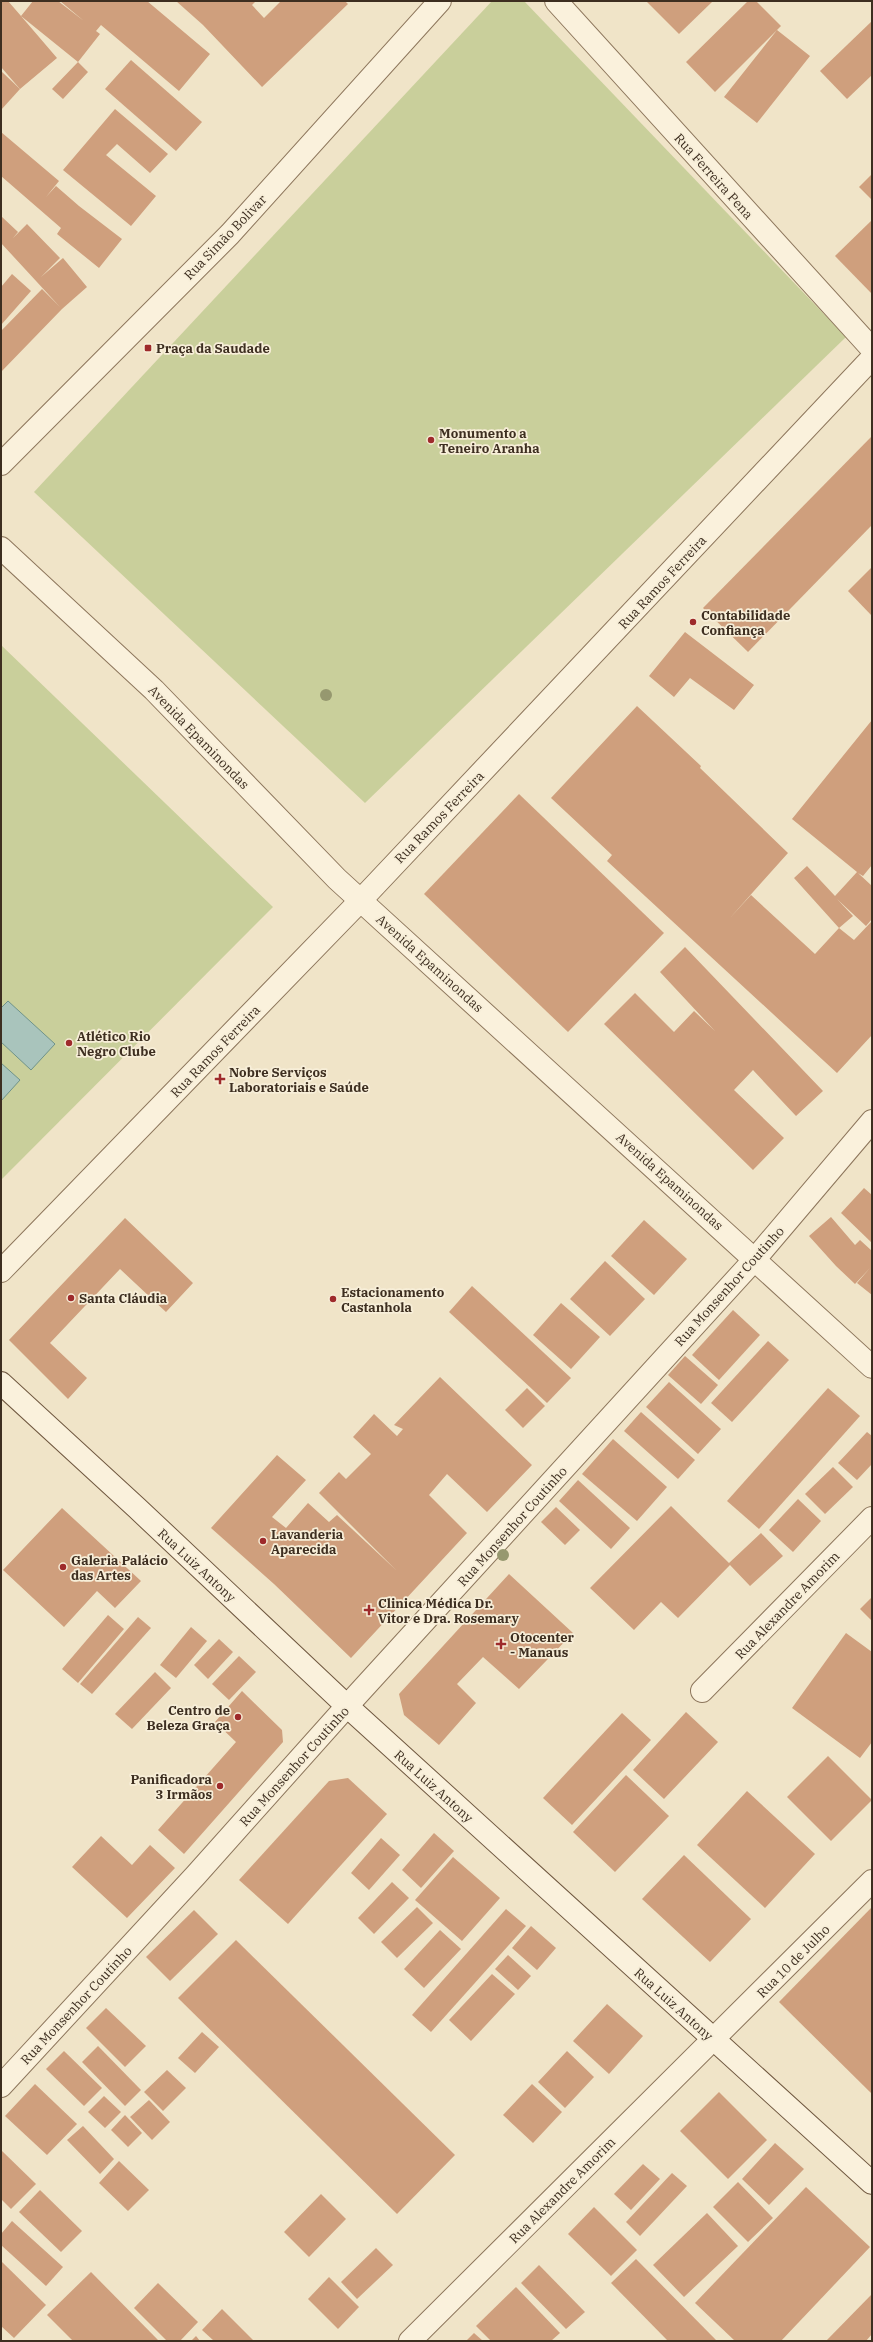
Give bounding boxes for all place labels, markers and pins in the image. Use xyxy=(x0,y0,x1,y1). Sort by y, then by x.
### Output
place label: Praça da Saudade xyxy=(156,340,270,357)
marker: Praça da Saudade xyxy=(143,343,153,353)
place label: Monumento a Teneiro Aranha xyxy=(439,425,540,457)
marker: Monumento a Teneiro Aranha xyxy=(426,435,436,445)
place label: Contabilidade Confiança xyxy=(701,607,790,639)
marker: Contabilidade Confiança xyxy=(688,617,698,627)
place label: Atlético Rio Negro Clube xyxy=(77,1028,156,1060)
marker: Atlético Rio Negro Clube xyxy=(64,1038,74,1048)
place label: Nobre Serviços Laboratoriais e Saúde xyxy=(229,1064,369,1096)
marker: Nobre Serviços Laboratoriais e Saúde xyxy=(214,1073,226,1085)
place label: Estacionamento Castanhola xyxy=(341,1284,445,1316)
place label: Santa Cláudia xyxy=(79,1290,168,1307)
marker: Santa Cláudia xyxy=(66,1293,76,1303)
marker: Estacionamento Castanhola xyxy=(328,1294,338,1304)
place label: Lavanderia Aparecida xyxy=(271,1526,344,1558)
marker: Lavanderia Aparecida xyxy=(258,1536,268,1546)
place label: Galeria Palácio das Artes xyxy=(71,1552,168,1584)
marker: Galeria Palácio das Artes xyxy=(58,1562,68,1572)
place label: Clinica Médica Dr. Vitor e Dra. Rosemary xyxy=(378,1595,519,1627)
marker: Clinica Médica Dr. Vitor e Dra. Rosemary xyxy=(363,1604,375,1616)
place label: Otocenter - Manaus xyxy=(510,1629,574,1661)
marker: Otocenter - Manaus xyxy=(495,1638,507,1650)
place label: Centro de Beleza Graça xyxy=(147,1702,231,1734)
marker: Centro de Beleza Graça xyxy=(233,1712,243,1722)
place label: Panificadora 3 Irmãos xyxy=(130,1771,213,1803)
marker: Panificadora 3 Irmãos xyxy=(215,1781,225,1791)

